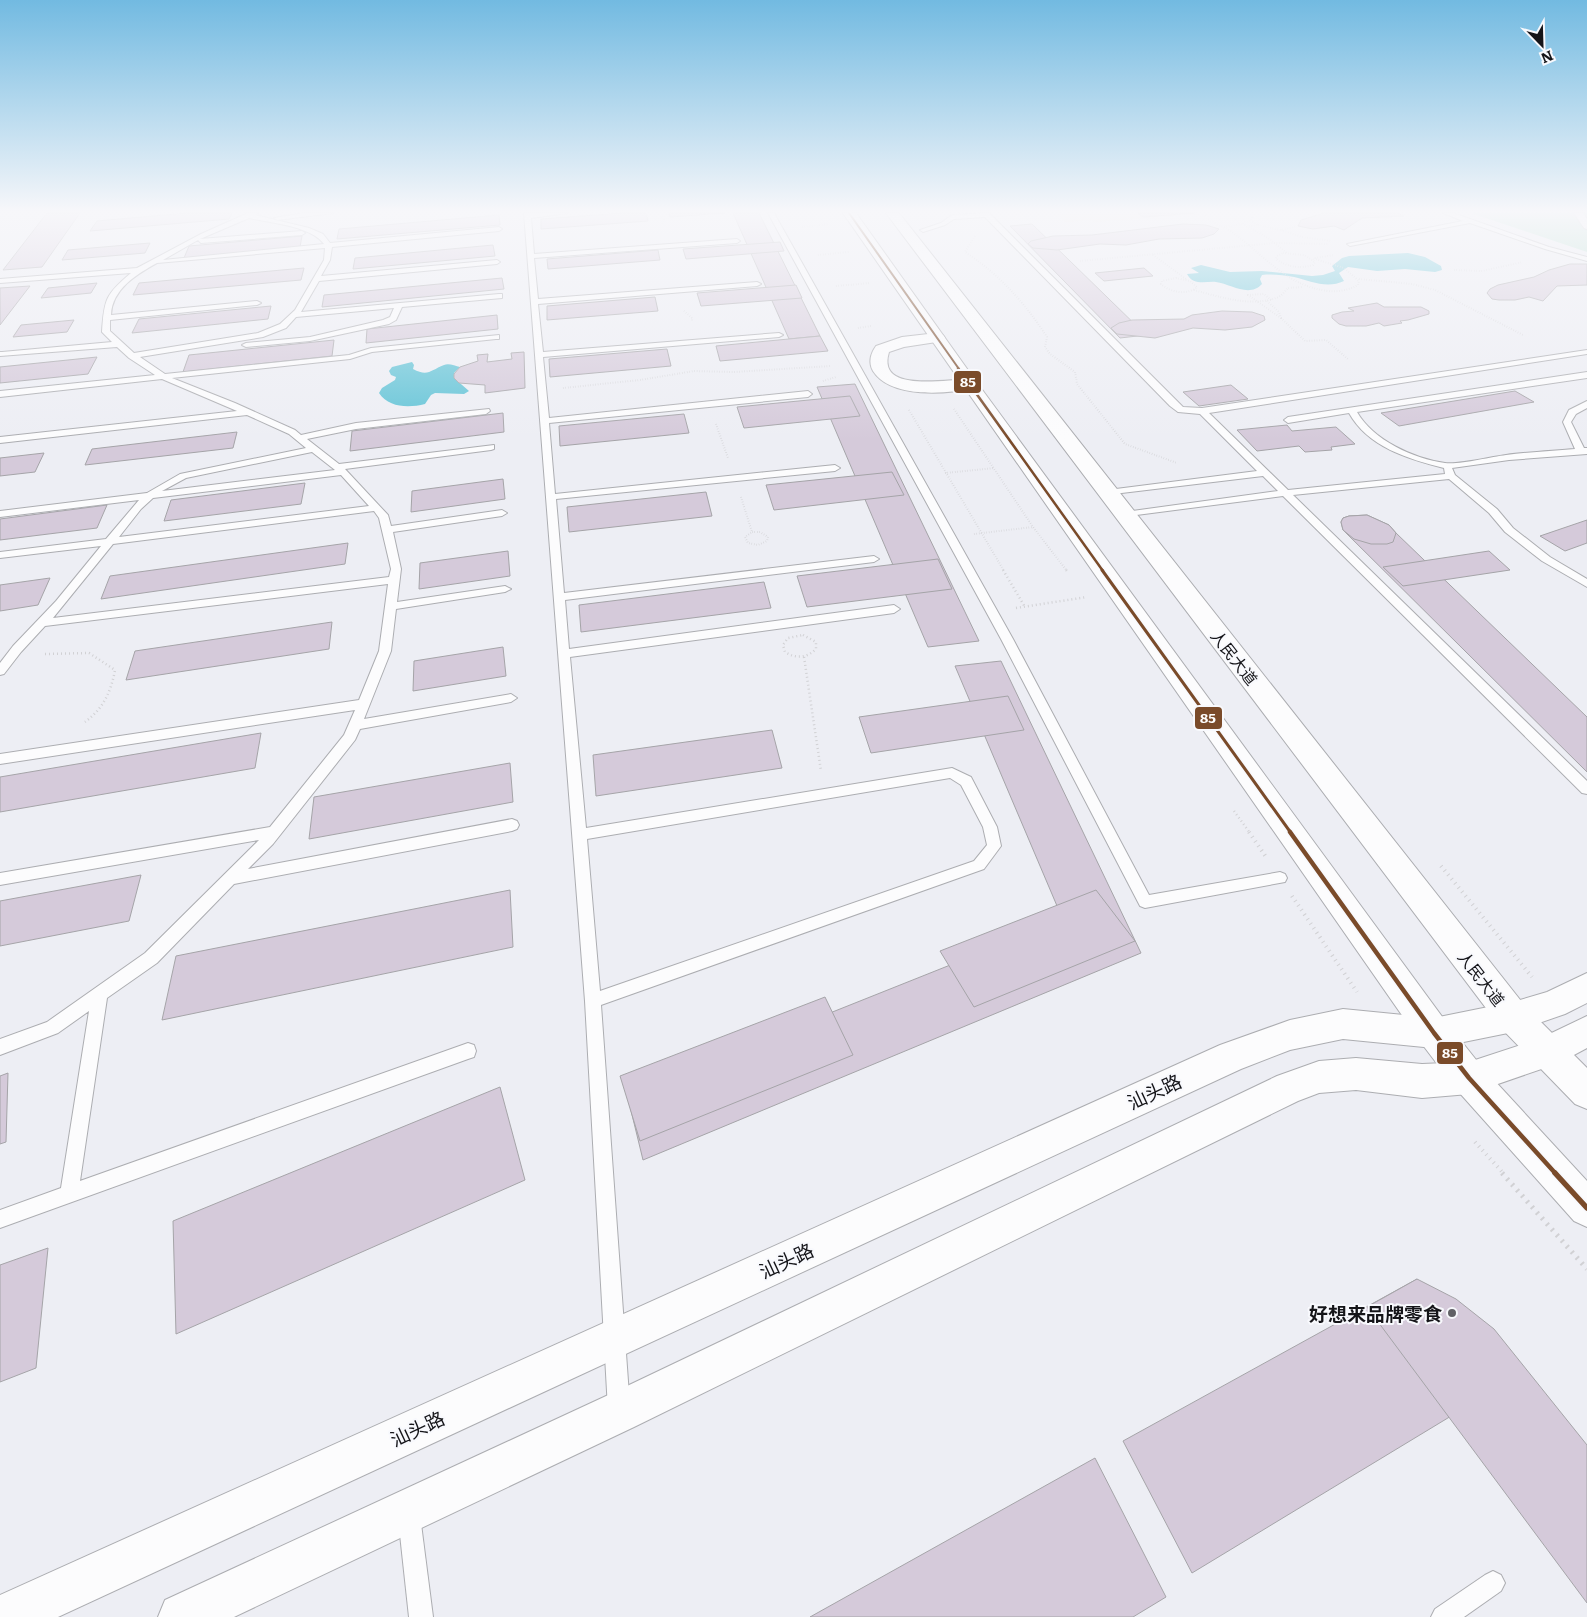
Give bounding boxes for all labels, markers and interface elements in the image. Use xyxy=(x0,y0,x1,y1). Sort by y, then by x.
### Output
north arrow xyxy=(1517,20,1567,70)
text: N xyxy=(1538,46,1557,69)
line badge: 85 xyxy=(953,370,982,394)
text: 85 xyxy=(960,371,976,391)
street label: 人民大道 xyxy=(1206,624,1264,690)
line badge: 85 xyxy=(1194,706,1223,730)
text: 85 xyxy=(1200,707,1216,727)
street label: 人民大道 xyxy=(1453,945,1511,1011)
line badge: 85 xyxy=(1436,1041,1464,1065)
text: 85 xyxy=(1442,1042,1458,1062)
street label: 汕头路 xyxy=(1122,1066,1186,1116)
street label: 汕头路 xyxy=(754,1235,818,1285)
place label: 好想来品牌零食 xyxy=(1309,1299,1443,1327)
marker: 好想来品牌零食 xyxy=(1446,1307,1458,1319)
street label: 汕头路 xyxy=(385,1403,449,1453)

